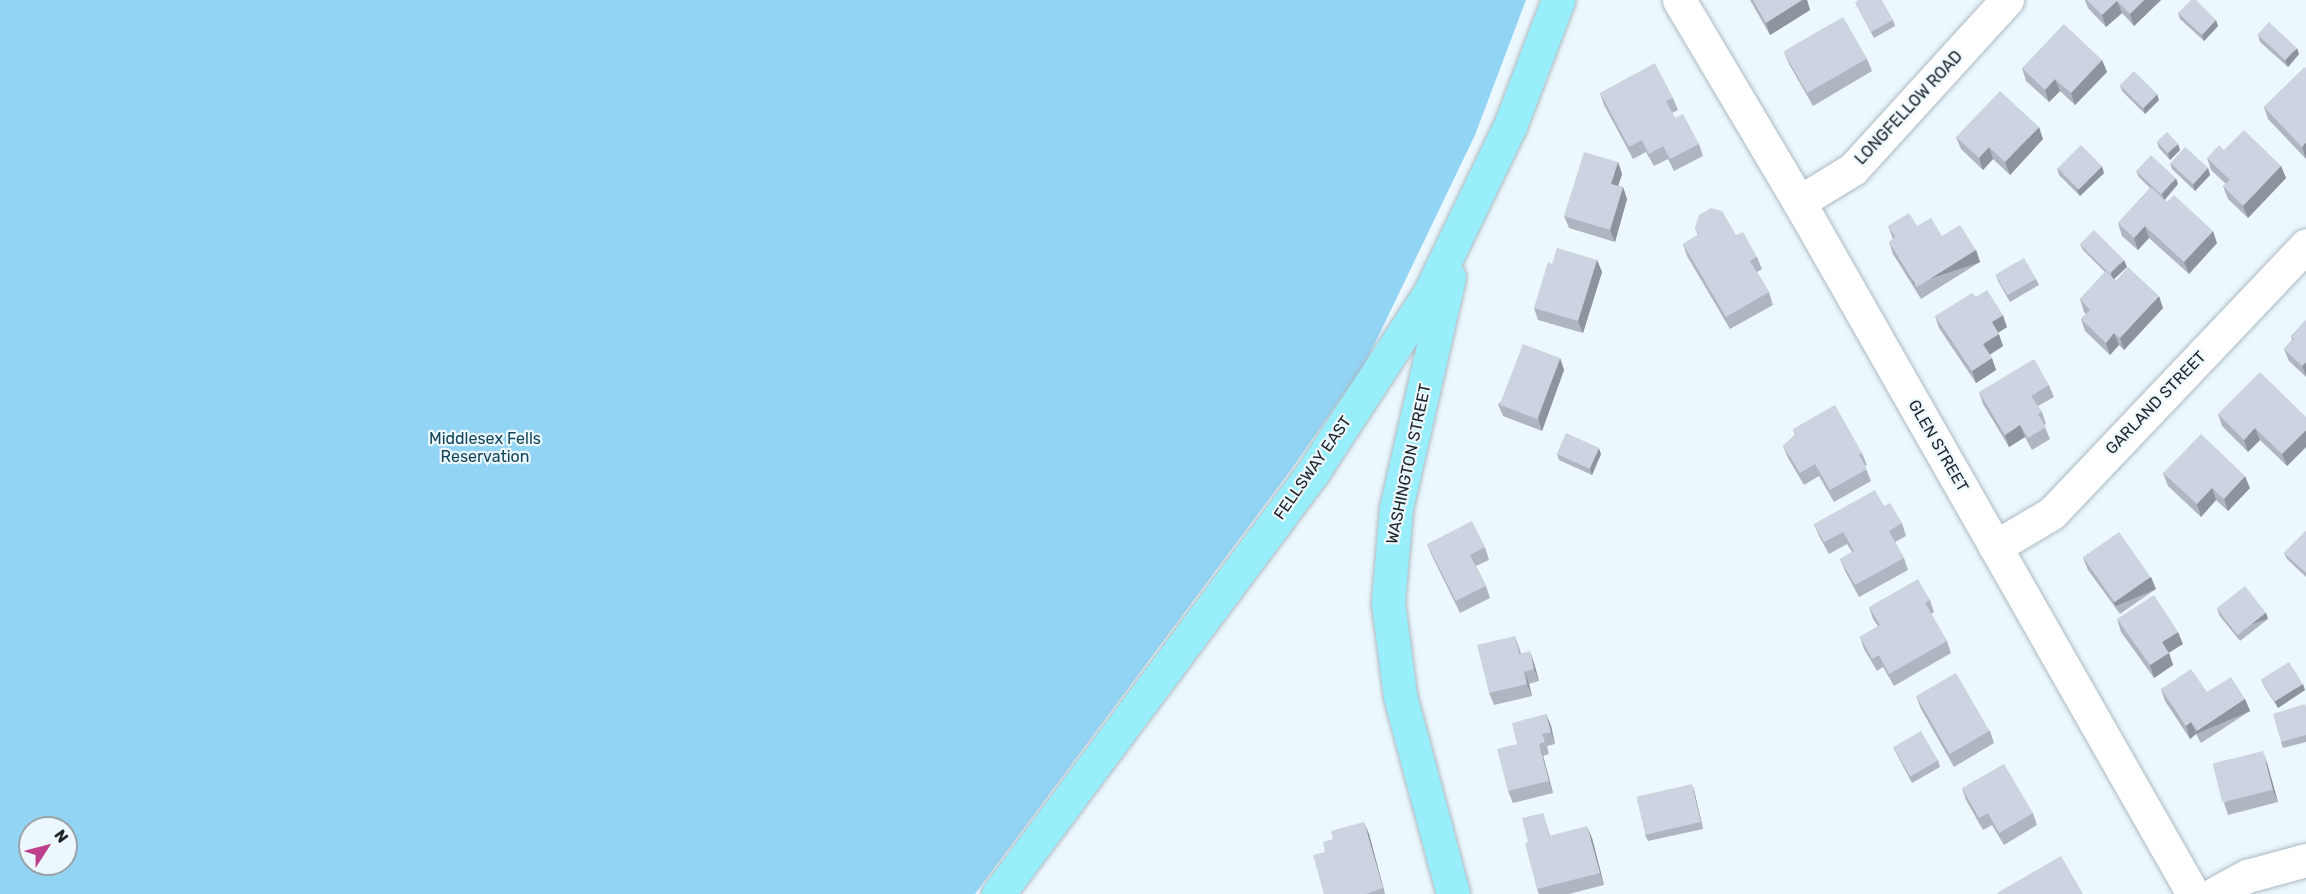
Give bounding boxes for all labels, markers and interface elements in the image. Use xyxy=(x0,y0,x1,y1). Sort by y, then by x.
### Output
street label: LONGFELLOW ROAD xyxy=(1851,47,1967,169)
street label: GARLAND STREET xyxy=(2102,347,2210,459)
street label: WASHINGTON STREET xyxy=(1383,382,1435,546)
street label: GLEN STREET xyxy=(1904,397,1972,495)
street label: FELLSWAY EAST xyxy=(1270,412,1356,524)
park label: Middlesex Fells Reservation xyxy=(429,429,541,467)
north arrow xyxy=(18,816,78,876)
text: N xyxy=(50,826,72,847)

